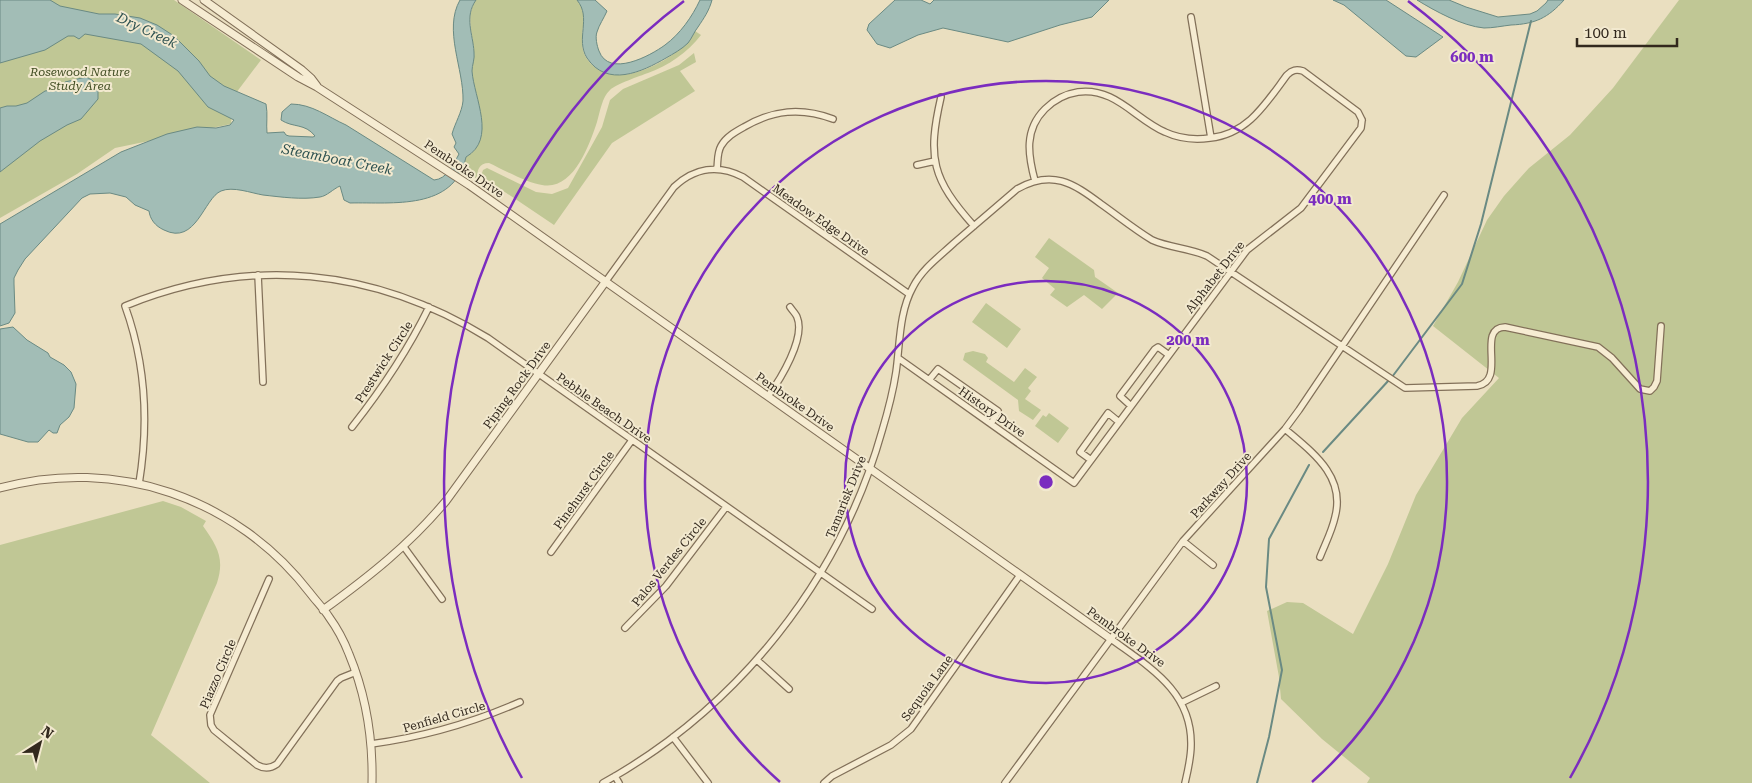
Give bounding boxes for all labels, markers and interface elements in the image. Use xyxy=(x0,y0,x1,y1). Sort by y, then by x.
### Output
water label: Dry Creek xyxy=(113,9,180,51)
scale bar xyxy=(1577,15,1677,47)
text: 100 m xyxy=(1584,24,1627,42)
text: 600 m xyxy=(1450,48,1494,66)
park label: Rosewood Nature Study Area xyxy=(29,65,130,93)
street label: Pembroke Drive xyxy=(422,137,507,201)
water label: Steamboat Creek xyxy=(279,140,394,178)
street label: Meadow Edge Drive xyxy=(770,181,872,259)
text: 400 m xyxy=(1308,190,1352,208)
street label: Alphabet Drive xyxy=(1183,238,1248,316)
street label: Prestwick Circle xyxy=(352,318,416,406)
text: 200 m xyxy=(1166,331,1210,349)
street label: Piping Rock Drive xyxy=(480,338,554,432)
street label: Pebble Beach Drive xyxy=(554,370,654,446)
street label: Pembroke Drive xyxy=(753,370,837,435)
street label: History Drive xyxy=(956,384,1028,440)
street label: Pinehurst Circle xyxy=(551,448,617,532)
street label: Parkway Drive xyxy=(1188,449,1254,521)
street label: Tamarisk Drive xyxy=(823,453,869,540)
centre of rings xyxy=(1037,473,1055,491)
street label: Palos Verdes Circle xyxy=(629,514,709,609)
street label: Pembroke Drive xyxy=(1084,604,1168,670)
street label: Piazzo Circle xyxy=(197,637,239,711)
street label: Sequoia Lane xyxy=(898,652,956,724)
street label: Penfield Circle xyxy=(401,698,487,735)
north arrow xyxy=(15,718,65,768)
text: N xyxy=(39,723,57,742)

